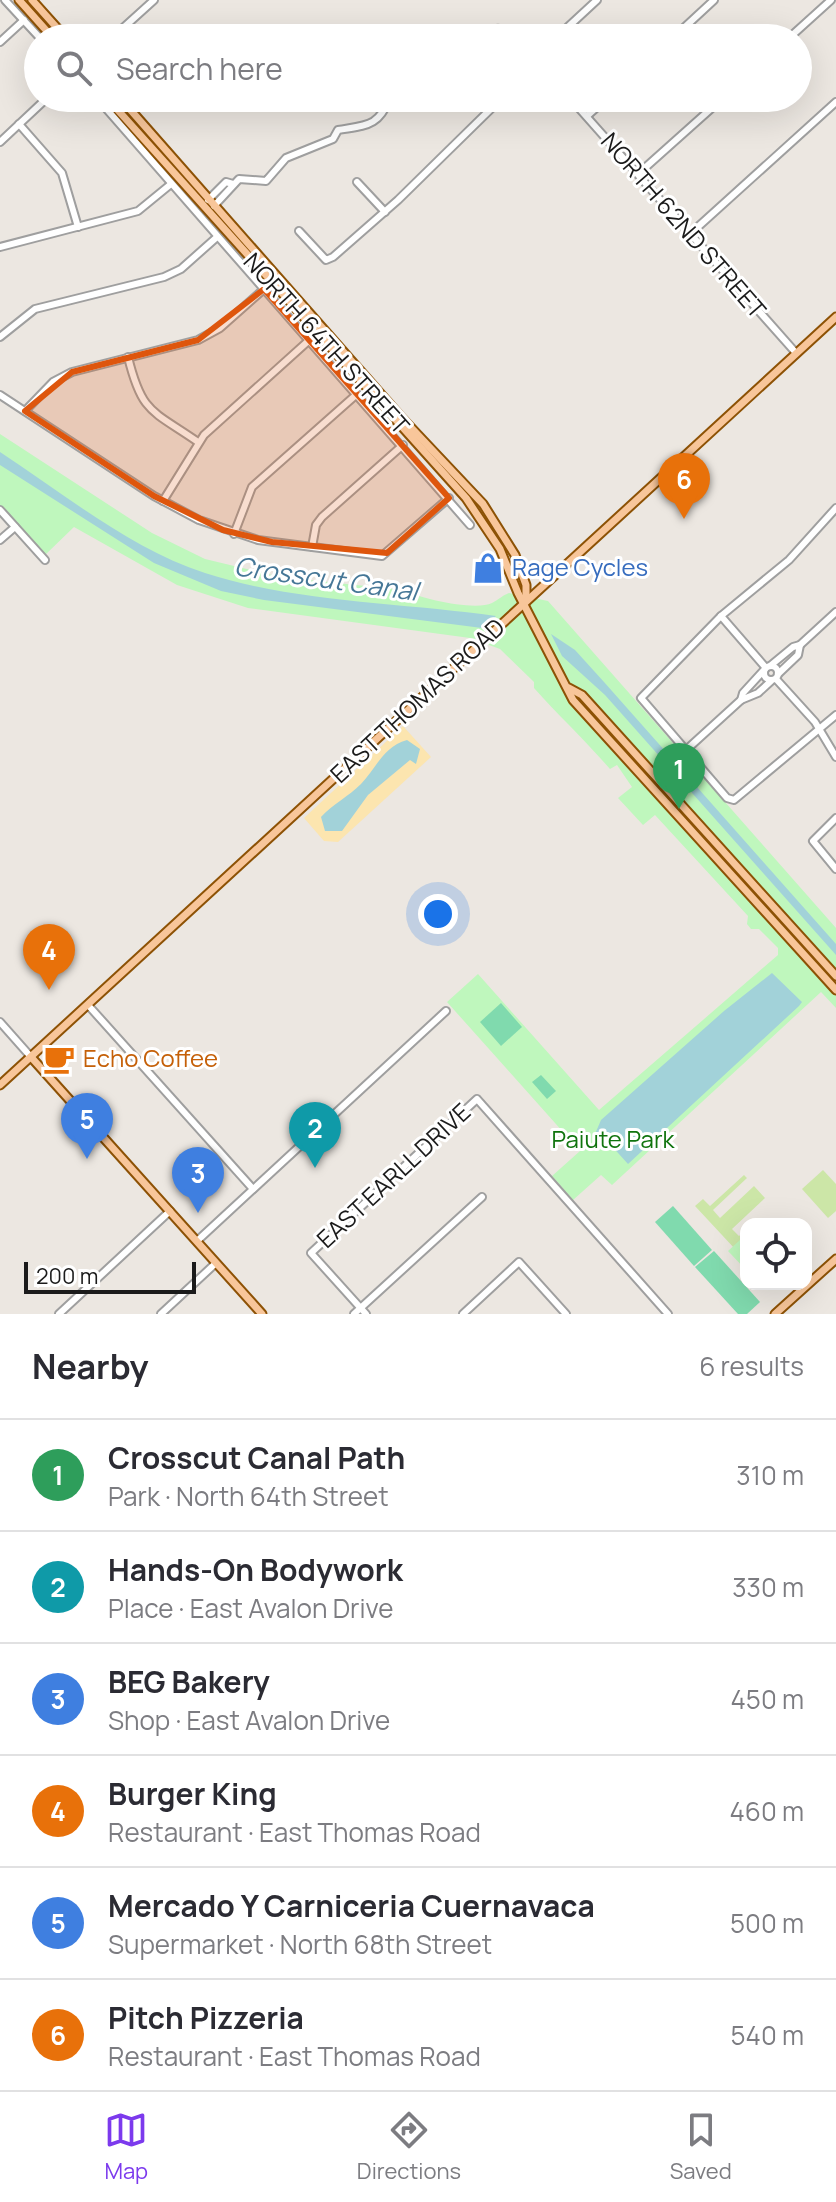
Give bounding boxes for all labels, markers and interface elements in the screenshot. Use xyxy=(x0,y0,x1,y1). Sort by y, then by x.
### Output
search box xyxy=(24,24,812,112)
icon: search xyxy=(52,46,96,90)
text: Search here xyxy=(116,48,283,89)
street label: NORTH 62ND STREET xyxy=(594,125,775,326)
street label: NORTH 64TH STREET xyxy=(237,245,418,441)
pin: 6 xyxy=(658,453,710,519)
water label: Crosscut Canal xyxy=(232,547,423,609)
place label: Rage Cycles xyxy=(512,550,648,583)
shop icon: Rage Cycles xyxy=(471,551,505,585)
street label: EAST THOMAS ROAD xyxy=(323,610,511,790)
pin: 1 xyxy=(653,743,705,809)
your location xyxy=(418,894,458,934)
pin: 4 xyxy=(23,924,75,990)
place label: Echo Coffee xyxy=(83,1041,218,1074)
cafe icon: Echo Coffee xyxy=(42,1042,76,1076)
pin: 5 xyxy=(61,1093,113,1159)
street label: EAST EARLL DRIVE xyxy=(309,1095,477,1255)
pin: 2 xyxy=(289,1102,341,1168)
park label: Paiute Park xyxy=(552,1122,676,1155)
pin: 3 xyxy=(172,1147,224,1213)
map controls xyxy=(740,1218,812,1290)
button: locate xyxy=(740,1218,812,1290)
scale bar xyxy=(24,1258,196,1294)
text: 200 m xyxy=(36,1261,98,1291)
text: Nearby xyxy=(32,1343,148,1389)
text: 6 results xyxy=(699,1348,804,1384)
text: Crosscut Canal Path xyxy=(108,1437,405,1478)
text: 1 xyxy=(52,1457,64,1493)
text: 310 m xyxy=(736,1457,804,1493)
text: Park · North 64th Street xyxy=(108,1478,389,1514)
text: Hands-On Bodywork xyxy=(108,1549,403,1590)
text: 2 xyxy=(50,1569,66,1605)
text: 330 m xyxy=(732,1569,804,1605)
text: Place · East Avalon Drive xyxy=(108,1590,393,1626)
text: BEG Bakery xyxy=(108,1661,270,1702)
text: 3 xyxy=(50,1681,66,1717)
text: 450 m xyxy=(731,1681,804,1717)
text: Shop · East Avalon Drive xyxy=(108,1702,390,1738)
text: Burger King xyxy=(108,1773,277,1814)
text: 4 xyxy=(50,1793,66,1829)
text: 460 m xyxy=(729,1793,804,1829)
text: Restaurant · East Thomas Road xyxy=(108,1814,481,1850)
text: Mercado Y Carniceria Cuernavaca xyxy=(108,1885,595,1926)
text: 5 xyxy=(50,1905,66,1941)
text: 500 m xyxy=(730,1905,804,1941)
text: Supermarket · North 68th Street xyxy=(108,1926,492,1962)
text: Pitch Pizzeria xyxy=(108,1997,304,2038)
text: 6 xyxy=(50,2017,66,2053)
text: 540 m xyxy=(731,2017,804,2053)
text: Restaurant · East Thomas Road xyxy=(108,2038,481,2074)
tab: Map xyxy=(104,2108,148,2186)
tab: Directions xyxy=(357,2108,461,2186)
tab: Saved xyxy=(670,2108,732,2186)

